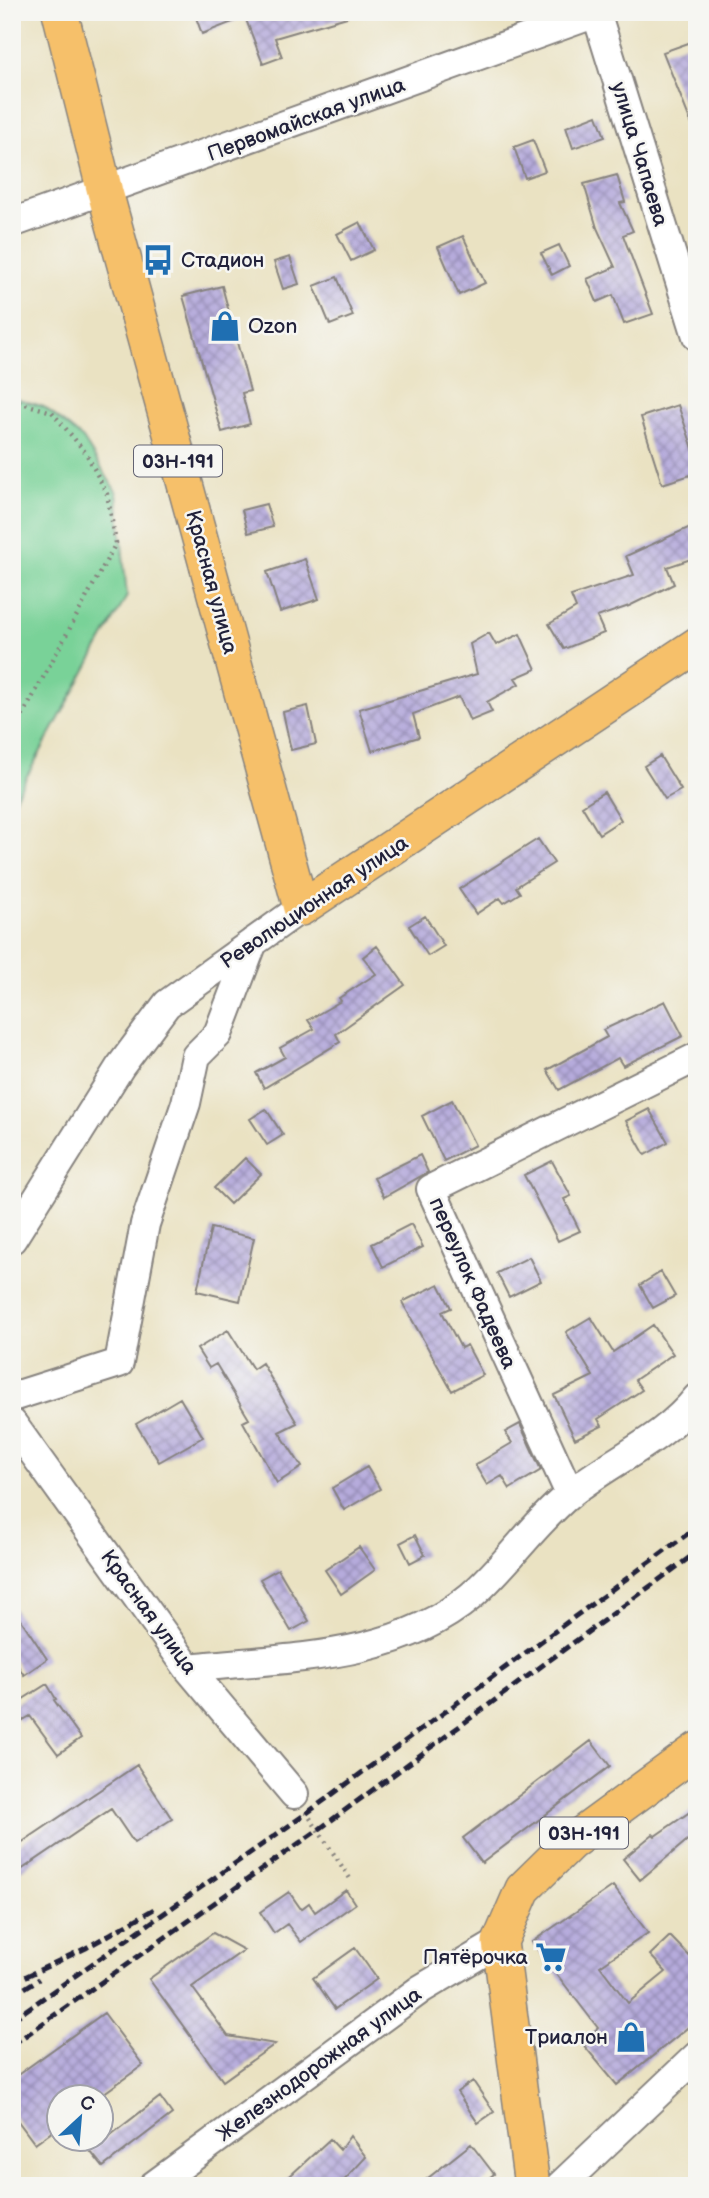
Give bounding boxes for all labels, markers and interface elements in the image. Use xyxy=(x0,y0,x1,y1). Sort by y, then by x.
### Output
street label: Первомайская улица xyxy=(204,72,409,167)
street label: улица Чапаева xyxy=(606,79,674,230)
bus stop icon: Стадион xyxy=(141,243,175,277)
place label: Стадион xyxy=(181,248,264,273)
shop icon: Ozon xyxy=(208,309,242,343)
place label: Ozon xyxy=(248,314,297,339)
road number: 03Н-191 xyxy=(134,446,222,476)
street label: Красная улица xyxy=(180,507,243,657)
street label: Революционная улица xyxy=(216,830,413,975)
street label: переулок Фадеева xyxy=(423,1194,522,1373)
street label: Красная улица xyxy=(95,1545,203,1680)
road number: 03Н-191 xyxy=(540,1817,628,1848)
supermarket icon: Пятёрочка xyxy=(534,1940,568,1974)
place label: Пятёрочка xyxy=(423,1945,529,1970)
street label: Железнодорожная улица xyxy=(212,1981,427,2147)
shop icon: Триалон xyxy=(614,2020,648,2054)
place label: Триалон xyxy=(525,2025,608,2050)
north arrow xyxy=(46,2082,116,2152)
text: С xyxy=(76,2091,98,2117)

